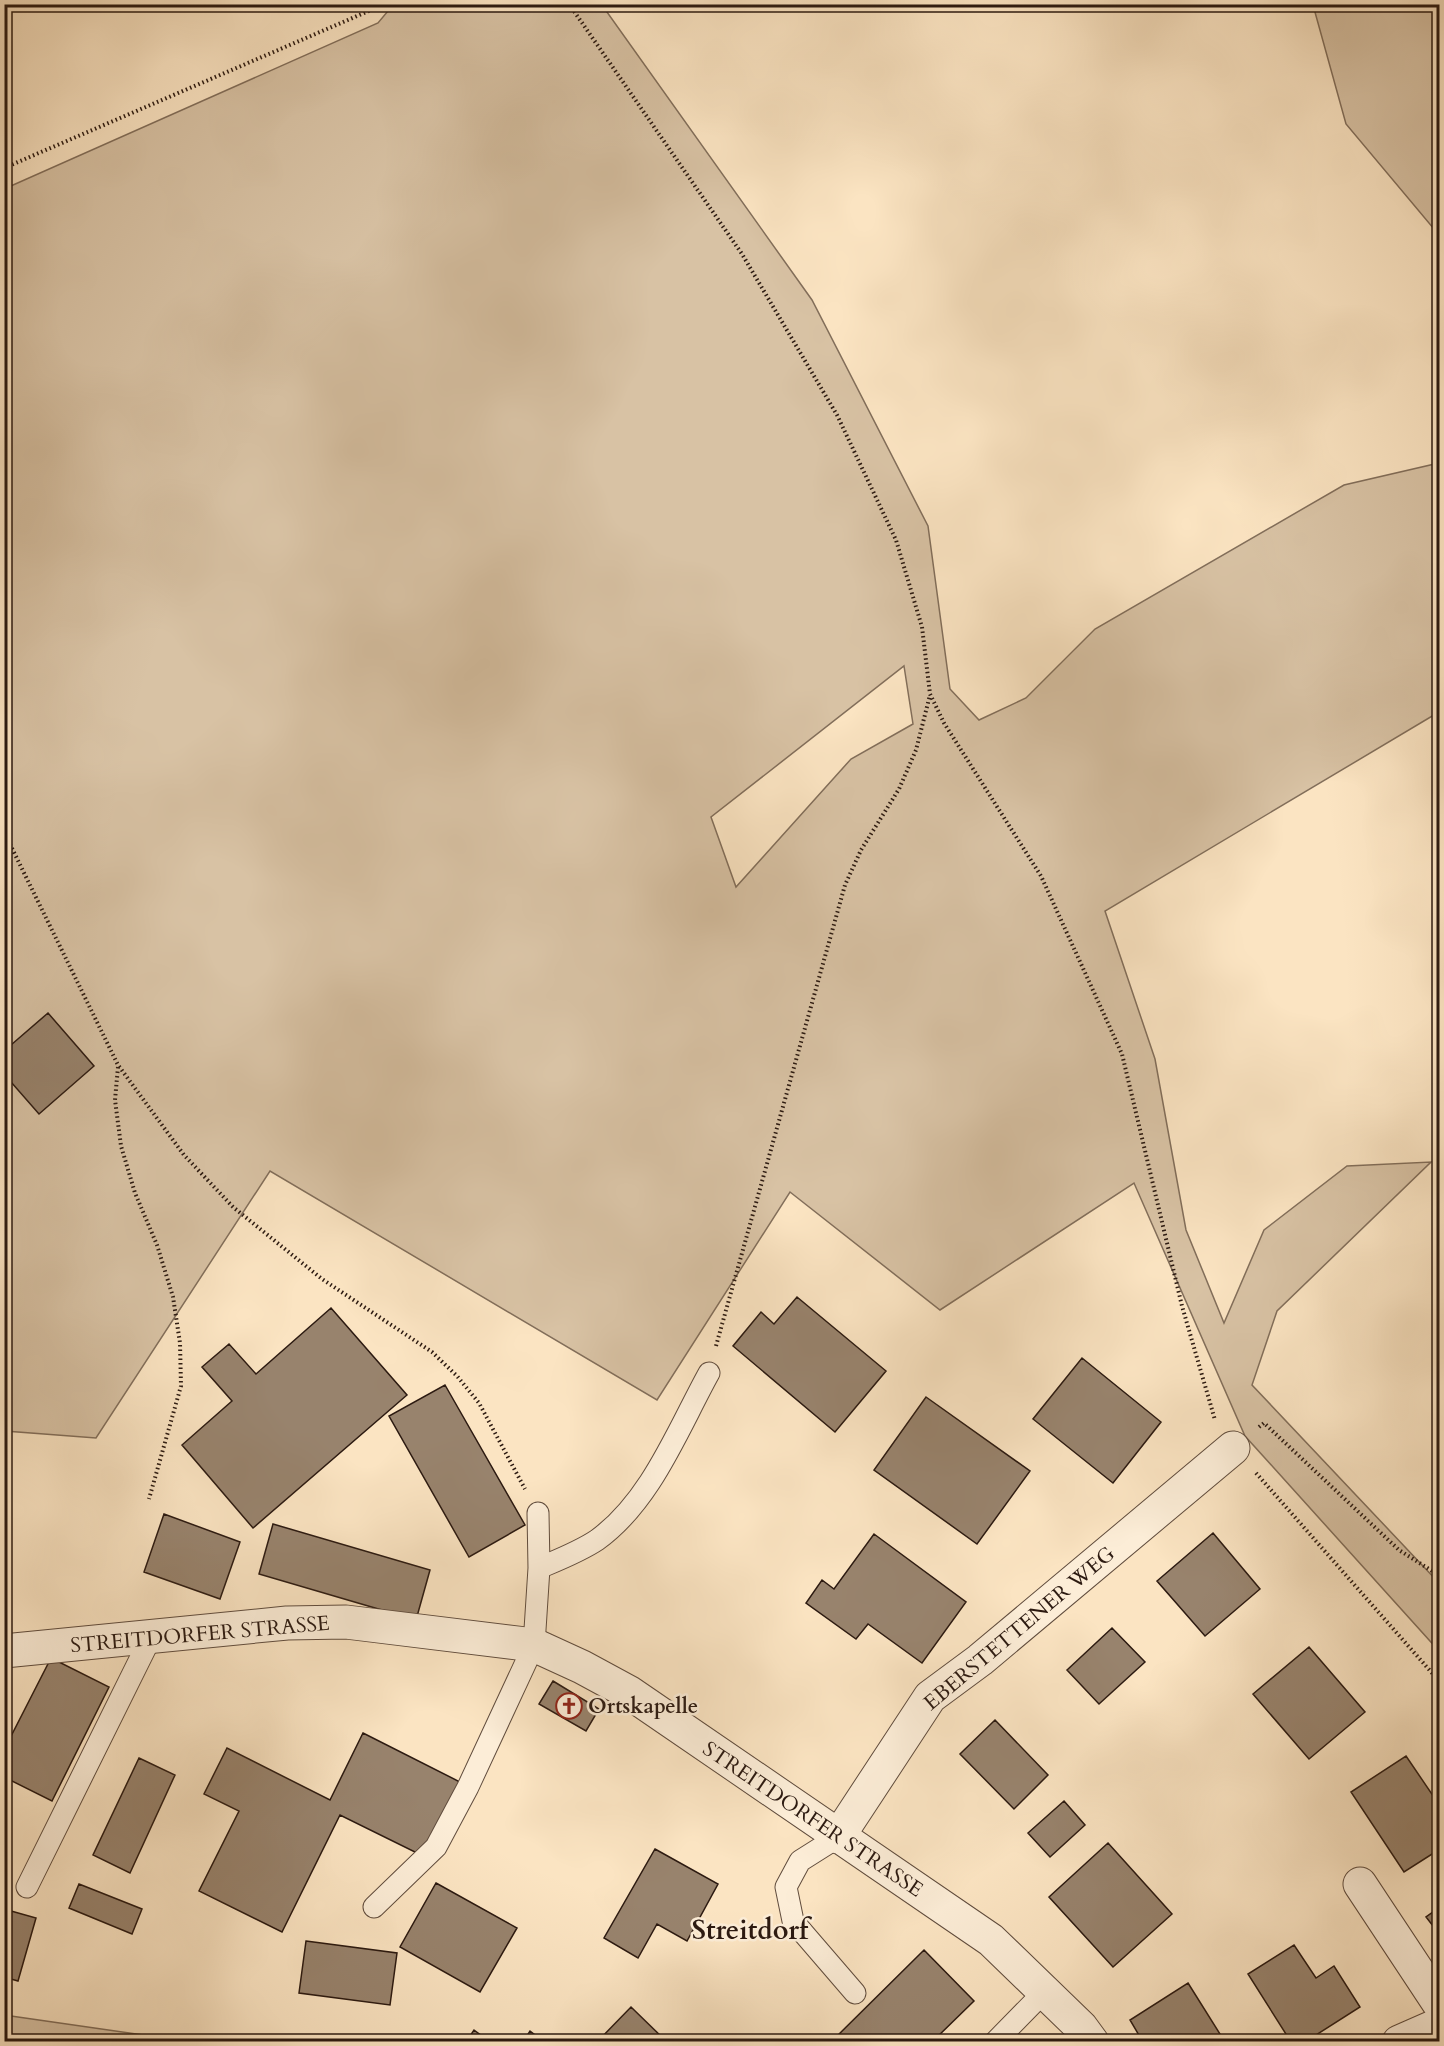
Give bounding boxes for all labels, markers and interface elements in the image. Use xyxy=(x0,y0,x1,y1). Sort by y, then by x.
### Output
street label: EBERSTETTENER WEG xyxy=(918,1540,1121,1717)
street label: STREITDORFER STRASSE xyxy=(69,1609,331,1660)
church icon: Ortskapelle xyxy=(554,1691,584,1721)
place label: Ortskapelle xyxy=(588,1692,698,1721)
street label: STREITDORFER STRASSE xyxy=(697,1735,929,1904)
district label: Streitdorf xyxy=(692,1912,813,1949)

